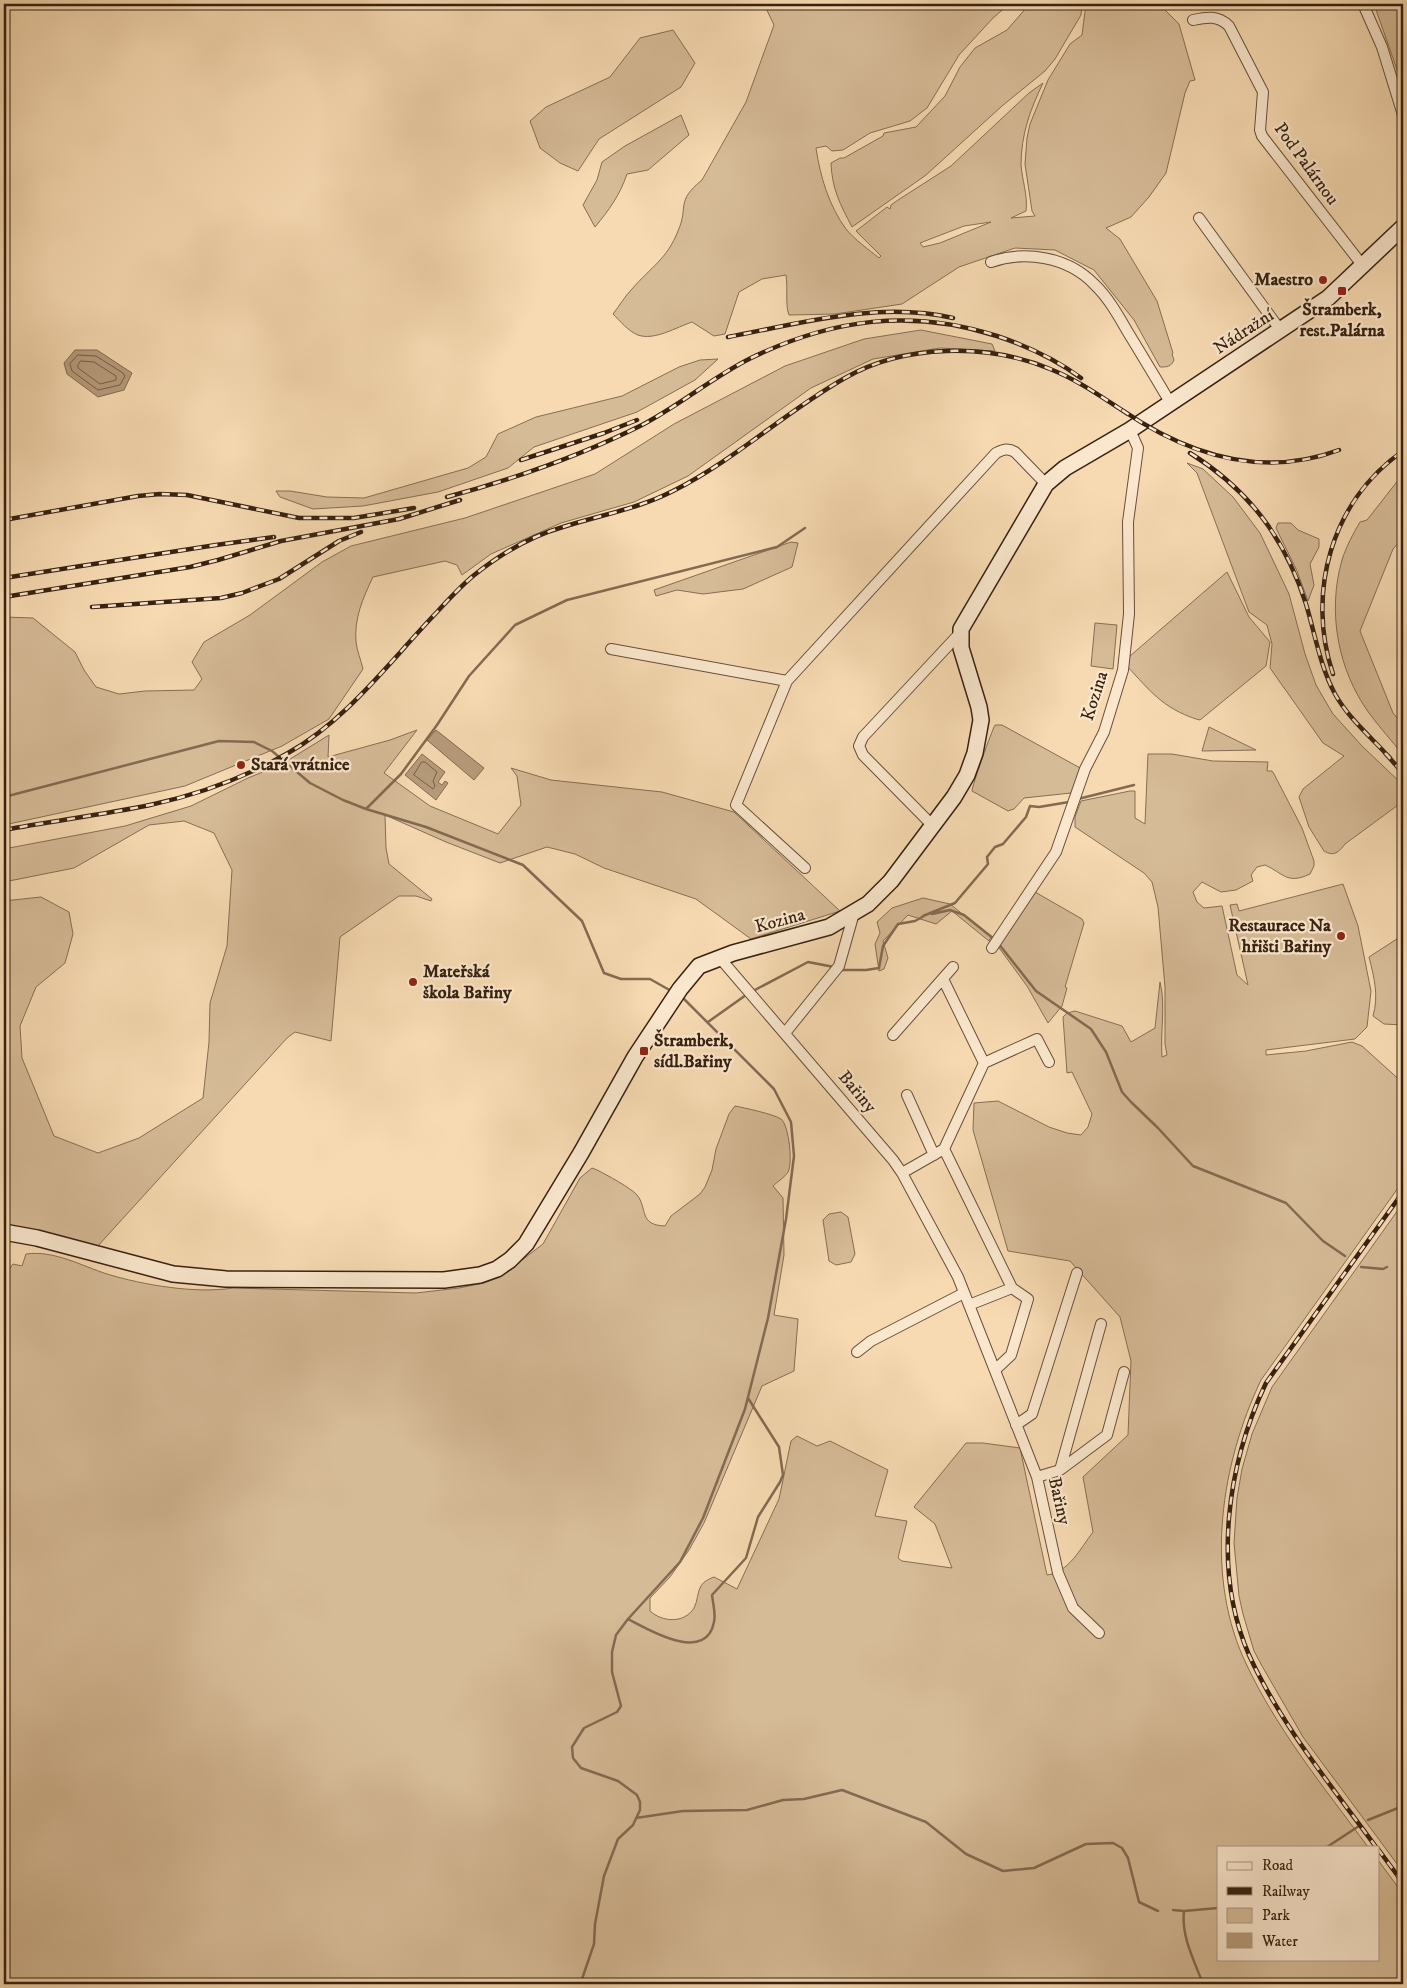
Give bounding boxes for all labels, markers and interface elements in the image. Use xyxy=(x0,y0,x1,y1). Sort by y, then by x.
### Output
street label: Pod Palárnou xyxy=(1269,119,1343,210)
place label: Maestro xyxy=(1254,269,1313,291)
marker: Maestro xyxy=(1317,274,1329,286)
marker: Štramberk, rest.Palárna xyxy=(1336,285,1348,297)
place label: Štramberk, rest.Palárna xyxy=(1299,298,1385,342)
street label: Nádražní xyxy=(1210,304,1279,360)
street label: Kozina xyxy=(1077,668,1113,724)
place label: Stará vrátnice xyxy=(251,754,350,776)
marker: Stará vrátnice xyxy=(235,759,247,771)
street label: Kozina xyxy=(753,904,808,938)
place label: Restaurace Na hřišti Bařiny xyxy=(1228,915,1331,958)
marker: Restaurace Na hřišti Bařiny xyxy=(1335,930,1347,942)
place label: Mateřská škola Bařiny xyxy=(423,961,512,1004)
marker: Mateřská škola Bařiny xyxy=(407,976,419,988)
place label: Štramberk, sídl.Bařiny xyxy=(654,1029,733,1073)
marker: Štramberk, sídl.Bařiny xyxy=(638,1045,650,1057)
street label: Bařiny xyxy=(833,1066,881,1118)
street label: Bařiny xyxy=(1043,1475,1075,1527)
legend xyxy=(1217,1846,1380,1960)
text: Road xyxy=(1262,1856,1294,1875)
text: Railway xyxy=(1262,1882,1310,1901)
text: Park xyxy=(1262,1906,1291,1925)
text: Water xyxy=(1261,1932,1298,1951)

